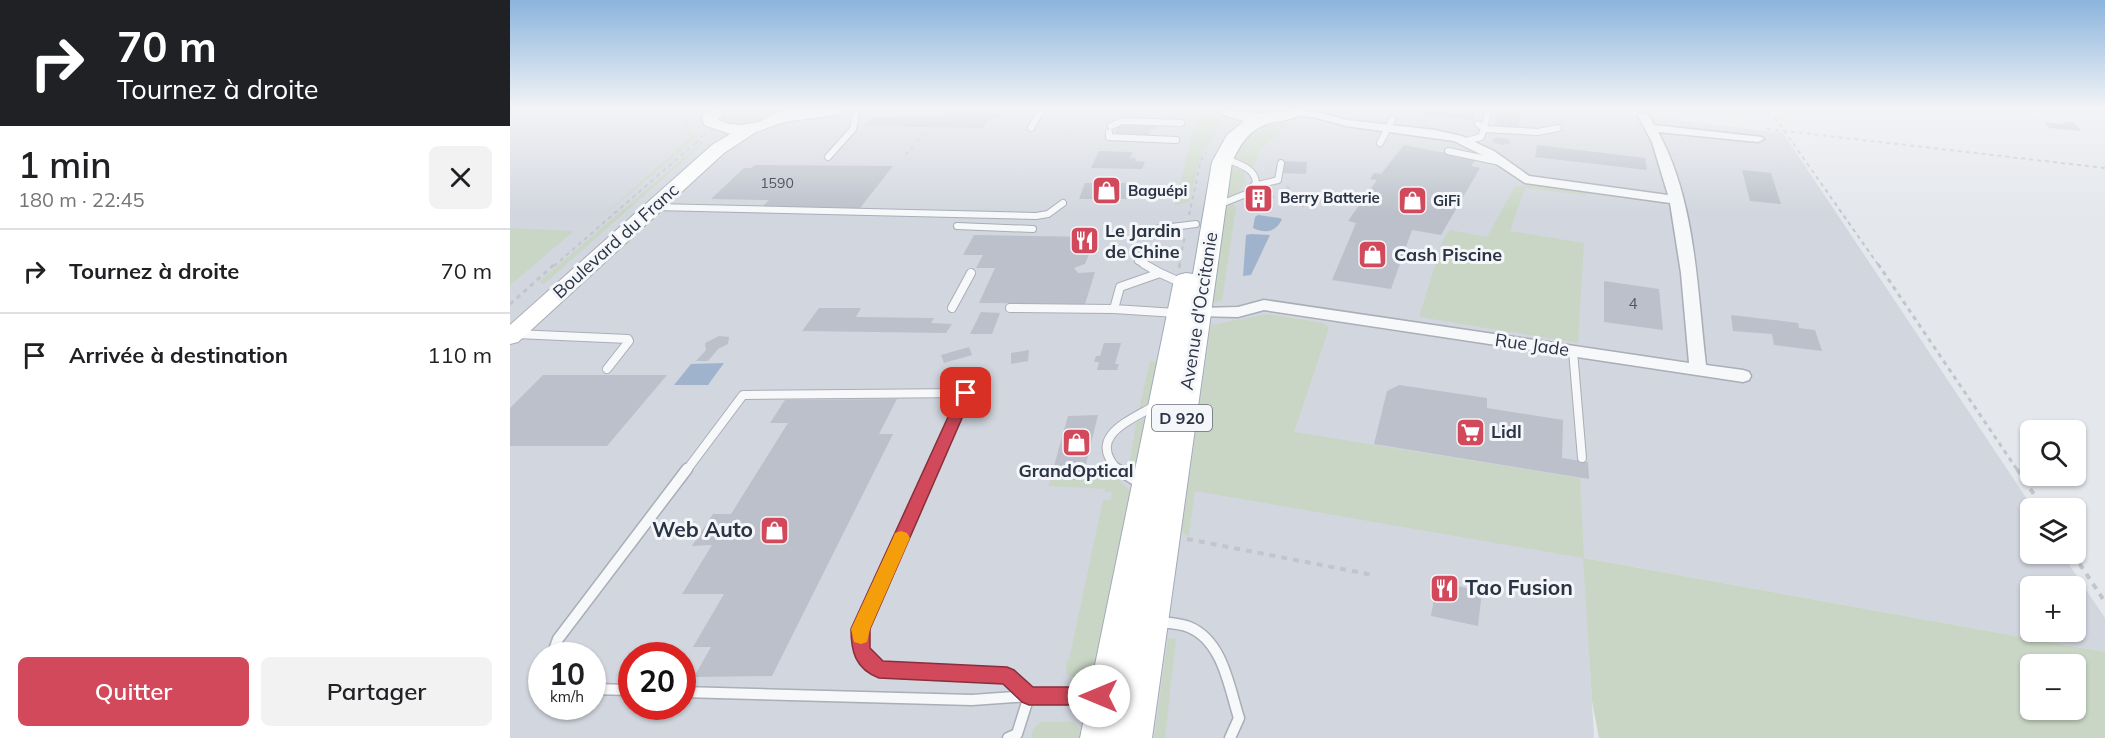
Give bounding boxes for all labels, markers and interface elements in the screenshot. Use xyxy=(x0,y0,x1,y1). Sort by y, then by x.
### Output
text: 70 m xyxy=(117,20,217,73)
icon: right xyxy=(18,24,96,102)
text: Tournez à droite xyxy=(117,72,318,106)
text: 1 min xyxy=(18,142,112,187)
button: close xyxy=(429,146,492,209)
house number: 1590 xyxy=(760,174,794,192)
shop icon: Baguépi xyxy=(1091,175,1123,207)
street label: Boulevard du Franc xyxy=(548,178,683,303)
place label: Baguépi xyxy=(1128,181,1187,200)
building icon: Berry Batterie xyxy=(1243,182,1275,214)
shop icon: GiFi xyxy=(1396,185,1428,217)
text: 180 m · 22:45 xyxy=(18,187,144,212)
place label: Berry Batterie xyxy=(1280,188,1380,207)
place label: GiFi xyxy=(1433,191,1461,210)
place label: Le Jardin de Chine xyxy=(1105,219,1181,263)
restaurant icon: Le Jardin de Chine xyxy=(1068,225,1100,257)
street label: Avenue d'Occitanie xyxy=(1175,230,1222,392)
shop icon: Cash Piscine xyxy=(1357,239,1389,271)
place label: Cash Piscine xyxy=(1394,243,1502,266)
icon: right xyxy=(18,255,51,288)
text: Tournez à droite xyxy=(69,257,239,285)
text: 70 m xyxy=(441,257,492,285)
house number: 4 xyxy=(1628,294,1638,313)
street label: Rue Jade xyxy=(1494,328,1571,361)
icon: arrive xyxy=(18,339,51,372)
text: Arrivée à destination xyxy=(69,341,288,369)
text: 110 m xyxy=(427,341,492,369)
pin xyxy=(940,367,991,418)
icon: arrive xyxy=(949,376,982,409)
road number: D 920 xyxy=(1152,405,1212,431)
supermarket icon: Lidl xyxy=(1454,416,1486,448)
place label: Lidl xyxy=(1491,420,1522,443)
map controls xyxy=(2020,420,2086,720)
button: search xyxy=(2020,420,2086,486)
shop icon: GrandOptical xyxy=(1060,426,1092,458)
place label: GrandOptical xyxy=(1018,459,1134,482)
button: layers xyxy=(2020,498,2086,564)
shop icon: Web Auto xyxy=(758,514,790,546)
place label: Web Auto xyxy=(652,516,753,542)
restaurant icon: Tao Fusion xyxy=(1428,572,1460,604)
place label: Tao Fusion xyxy=(1465,574,1573,600)
button: + xyxy=(2020,576,2086,642)
speed limit sign: 20 xyxy=(618,642,696,720)
button: − xyxy=(2020,654,2086,720)
text: 10 xyxy=(549,655,585,693)
button: Quitter xyxy=(18,657,249,726)
button: Partager xyxy=(261,657,492,726)
position arrow xyxy=(1067,664,1131,728)
text: km/h xyxy=(550,687,584,706)

